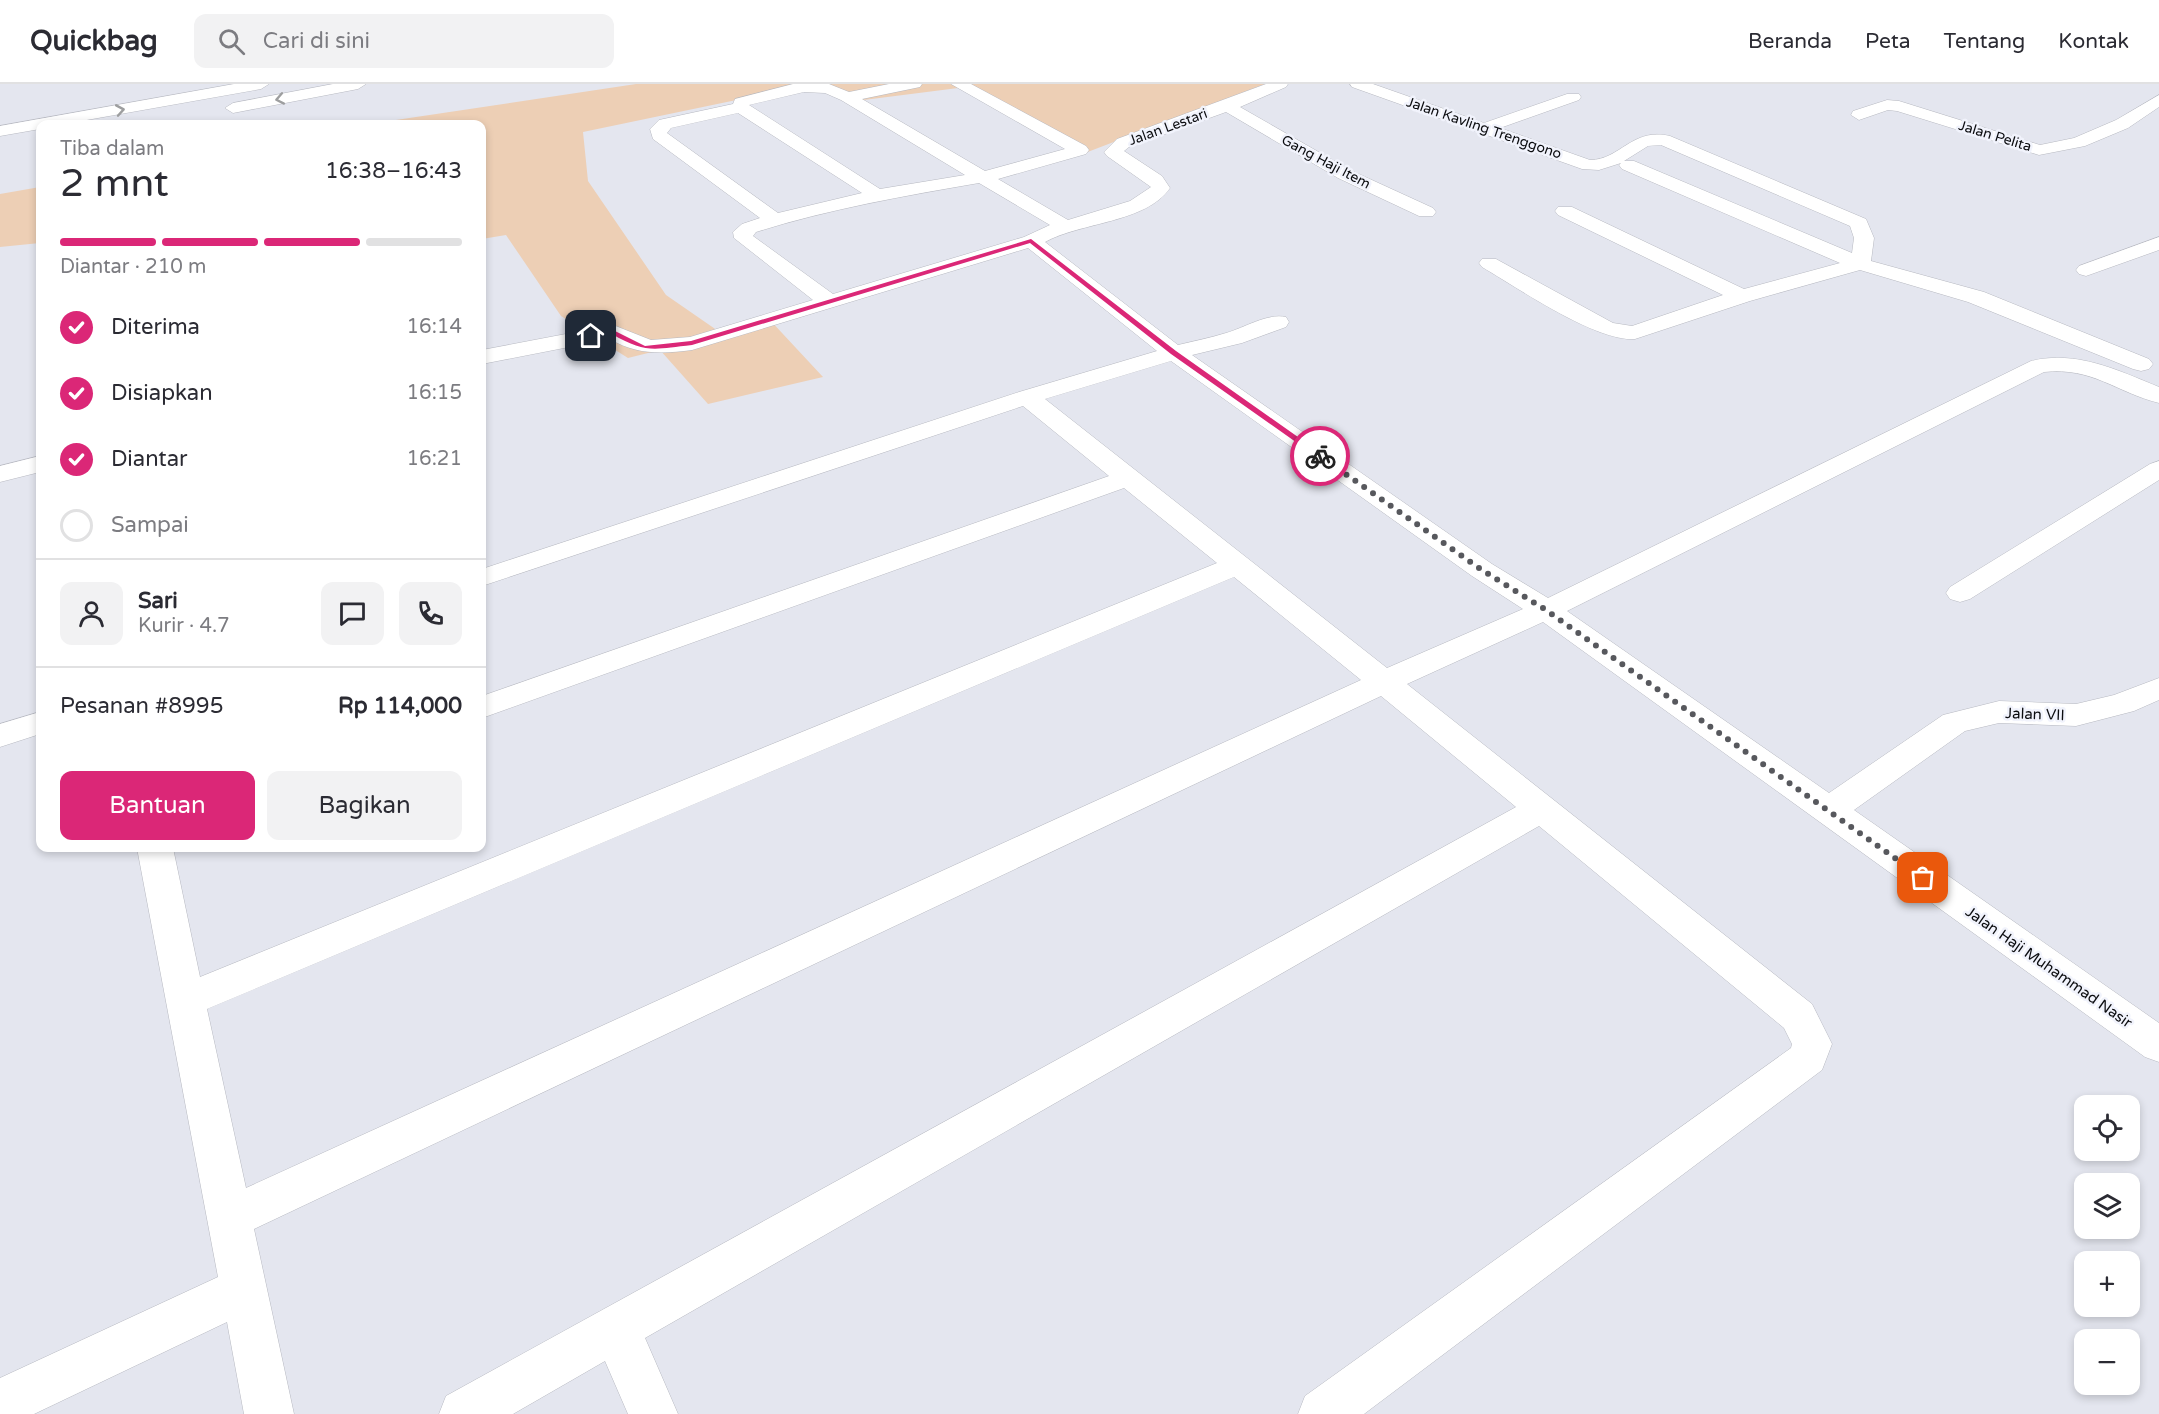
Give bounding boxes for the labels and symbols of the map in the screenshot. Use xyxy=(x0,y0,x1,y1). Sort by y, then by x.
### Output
one-way arrow xyxy=(275,92,285,105)
street label: Jalan Kavling Trenggono xyxy=(1404,93,1564,163)
one-way arrow xyxy=(114,104,124,117)
street label: Jalan Lestari xyxy=(1126,105,1210,149)
street label: Jalan Pelita xyxy=(1957,117,2033,155)
street label: Gang Haji Item xyxy=(1279,131,1373,193)
pin xyxy=(565,310,616,361)
courier xyxy=(1290,426,1350,486)
street label: Jalan VII xyxy=(2005,704,2065,724)
pin xyxy=(1897,852,1948,903)
street label: Jalan Haji Muhammad Nasir xyxy=(1962,902,2136,1032)

